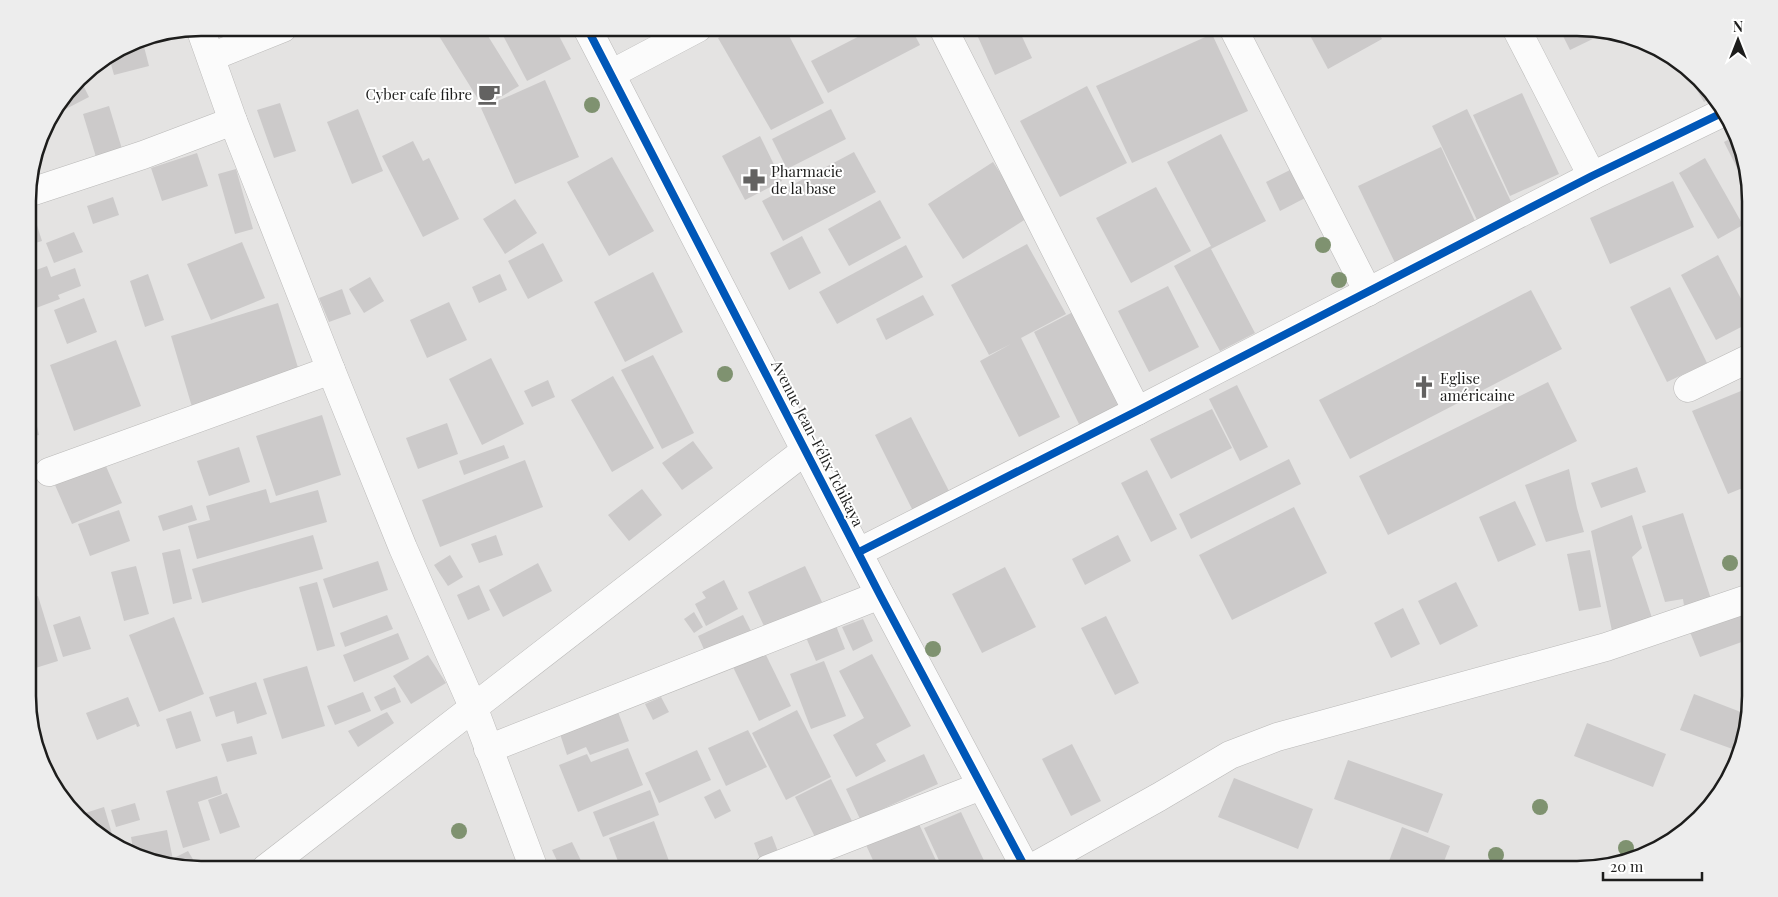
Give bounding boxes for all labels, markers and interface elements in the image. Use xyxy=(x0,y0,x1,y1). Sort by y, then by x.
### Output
north arrow xyxy=(1713,15,1763,65)
text: N xyxy=(1733,17,1743,36)
cafe icon: Cyber cafe fibre xyxy=(476,81,502,107)
place label: Cyber cafe fibre xyxy=(365,84,472,104)
place label: Pharmacie de la base xyxy=(771,161,843,198)
pharmacy icon: Pharmacie de la base xyxy=(741,167,767,193)
street label: Avenue Jean-Félix Tchikaya xyxy=(767,355,869,530)
place label: Eglise américaine xyxy=(1440,368,1515,405)
church icon: Eglise américaine xyxy=(1411,374,1437,400)
scale bar xyxy=(1603,850,1702,882)
text: 20 m xyxy=(1610,856,1644,876)

